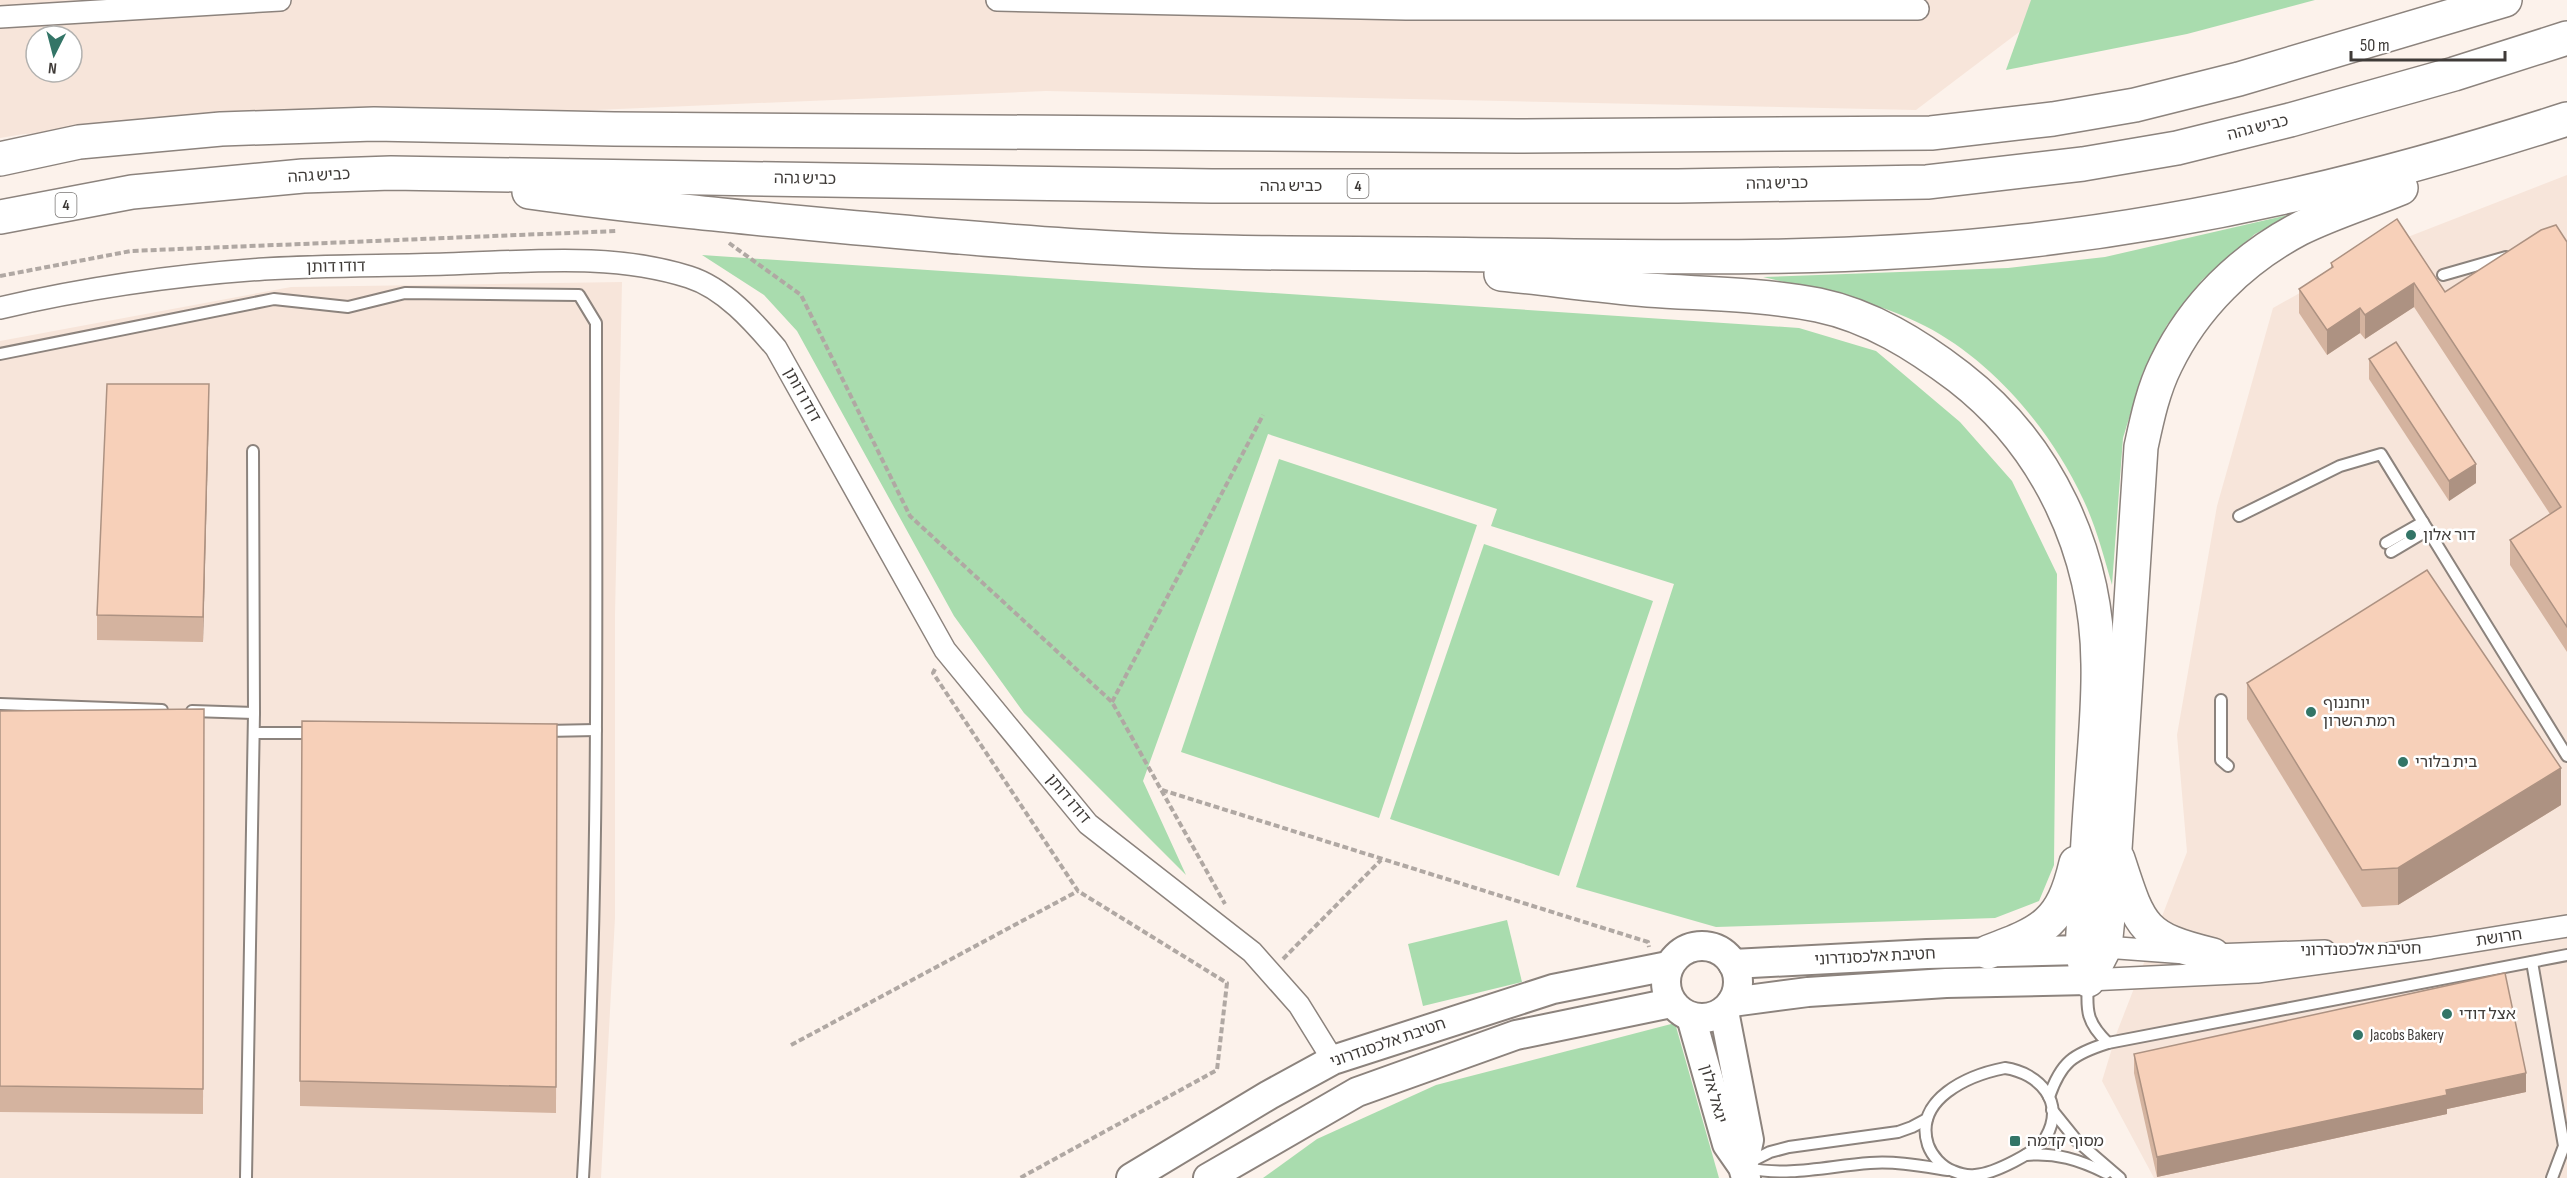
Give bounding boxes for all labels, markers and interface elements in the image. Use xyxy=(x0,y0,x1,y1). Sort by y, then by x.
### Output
north arrow xyxy=(24,24,84,84)
scale bar xyxy=(2351,24,2506,62)
text: 50 m xyxy=(2360,35,2390,56)
text: N xyxy=(47,58,58,77)
street label: כביש גהה xyxy=(2225,111,2291,145)
street label: כביש גהה xyxy=(287,165,351,187)
street label: כביש גהה xyxy=(774,169,836,189)
road number: 4 xyxy=(1348,174,1368,198)
street label: כביש גהה xyxy=(1746,174,1808,194)
street label: כביש גהה xyxy=(1260,177,1322,196)
road number: 4 xyxy=(56,193,76,217)
street label: דודו דותן xyxy=(306,257,366,277)
street label: דודו דותן xyxy=(779,364,825,426)
place label: דור אלון xyxy=(2423,526,2476,545)
marker: דור אלון xyxy=(2404,528,2418,542)
place label: יוחננוף רמת השרון xyxy=(2323,694,2395,731)
marker: יוחננוף רמת השרון xyxy=(2304,705,2318,719)
place label: בית בלורי xyxy=(2415,753,2477,772)
marker: בית בלורי xyxy=(2396,755,2410,769)
street label: דודו דותן xyxy=(1042,770,1095,828)
street label: חרושת xyxy=(2475,925,2523,951)
street label: חטיבת אלכסנדרוני xyxy=(2300,939,2422,961)
street label: חטיבת אלכסנדרוני xyxy=(1814,944,1936,970)
place label: אצל דודי xyxy=(2459,1005,2516,1024)
marker: אצל דודי xyxy=(2440,1007,2454,1021)
street label: חטיבת אלכסנדרוני xyxy=(1328,1014,1448,1072)
place label: Jacobs Bakery xyxy=(2369,1026,2444,1045)
marker: Jacobs Bakery xyxy=(2351,1028,2365,1042)
street label: יגאל אלון xyxy=(1696,1063,1730,1125)
place label: מסוף קדמה xyxy=(2027,1132,2104,1151)
marker: מסוף קדמה xyxy=(2008,1134,2022,1148)

